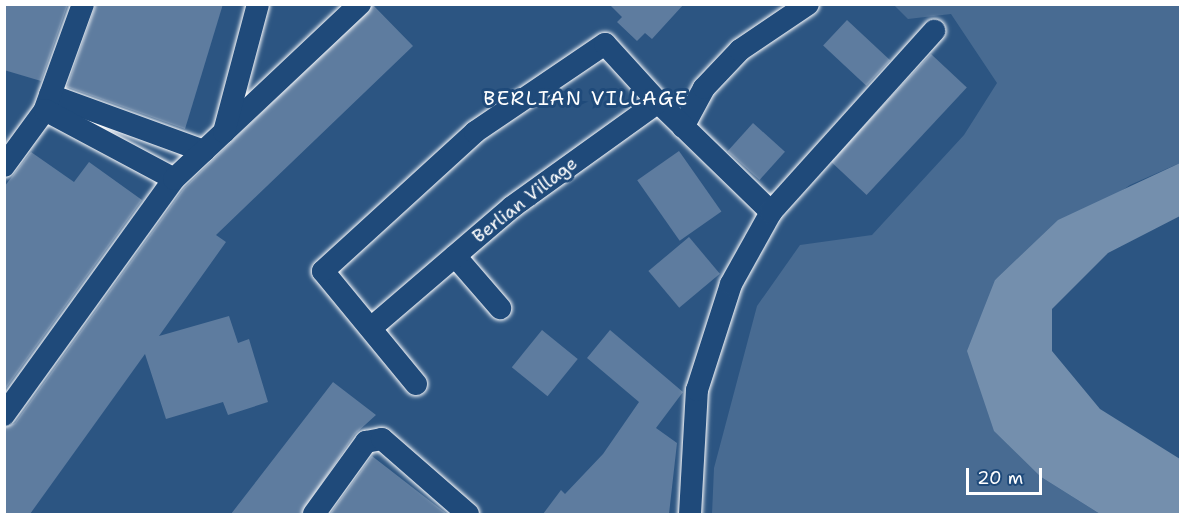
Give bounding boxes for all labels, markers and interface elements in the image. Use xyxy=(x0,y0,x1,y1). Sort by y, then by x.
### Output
district label: BERLIAN VILLAGE xyxy=(483,86,689,110)
street label: Berlian Village xyxy=(468,152,582,248)
scale bar xyxy=(969,456,1046,494)
text: 20 m xyxy=(977,466,1023,490)

